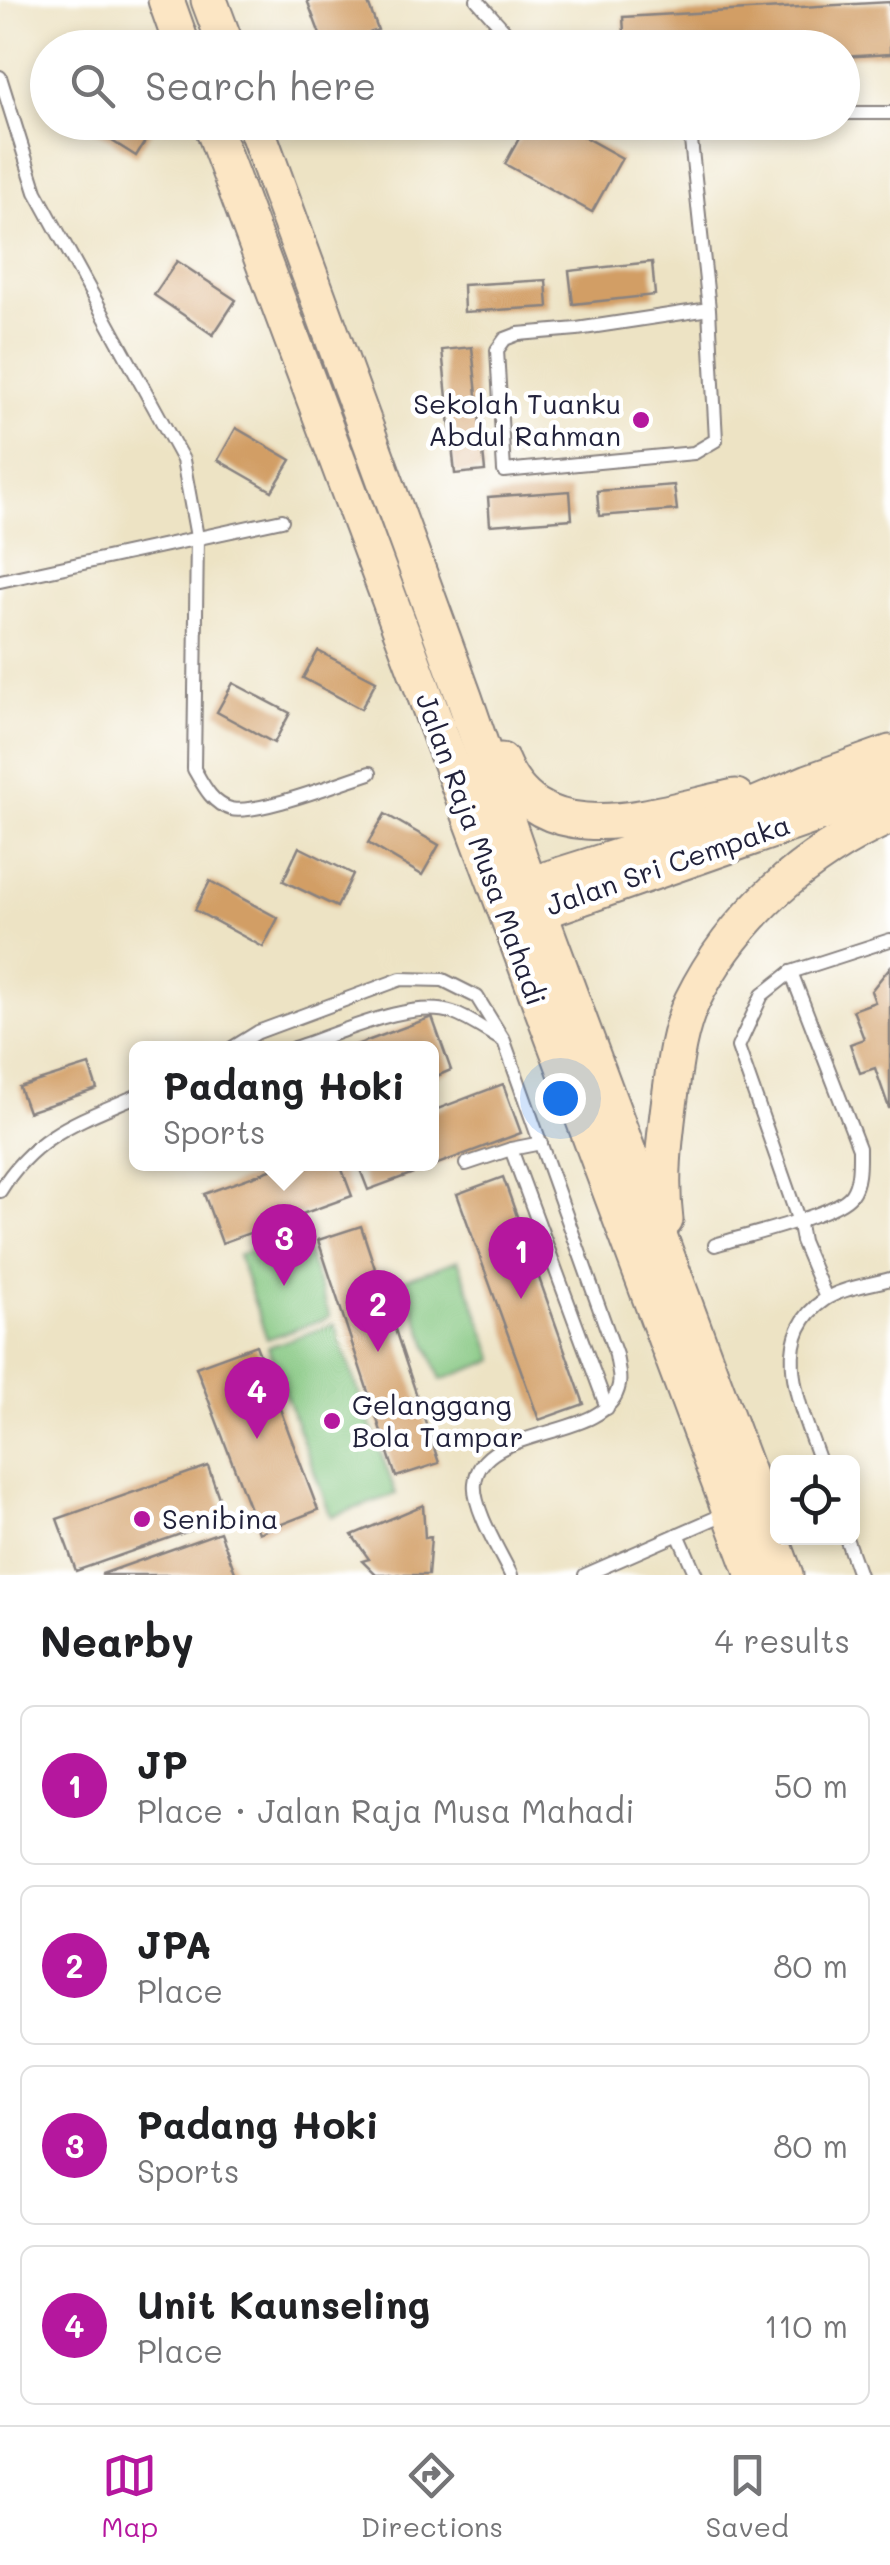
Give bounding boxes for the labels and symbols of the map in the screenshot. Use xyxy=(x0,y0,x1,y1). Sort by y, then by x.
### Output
place label: Sekolah Tuanku Abdul Rahman xyxy=(413,385,621,453)
marker: Sekolah Tuanku Abdul Rahman xyxy=(630,409,652,431)
street label: Jalan Raja Musa Mahadi xyxy=(409,687,555,1010)
street label: Jalan Sri Cempaka xyxy=(541,805,794,923)
your location xyxy=(535,1073,586,1124)
pin: 3 xyxy=(252,1204,316,1286)
pin: 1 xyxy=(488,1216,554,1299)
pin: 2 xyxy=(346,1270,410,1352)
pin: 4 xyxy=(224,1356,290,1439)
place label: Gelanggang Bola Tampar xyxy=(352,1386,524,1454)
marker: Gelanggang Bola Tampar xyxy=(321,1410,343,1432)
place label: Senibina xyxy=(162,1500,279,1536)
marker: Senibina xyxy=(131,1508,153,1530)

